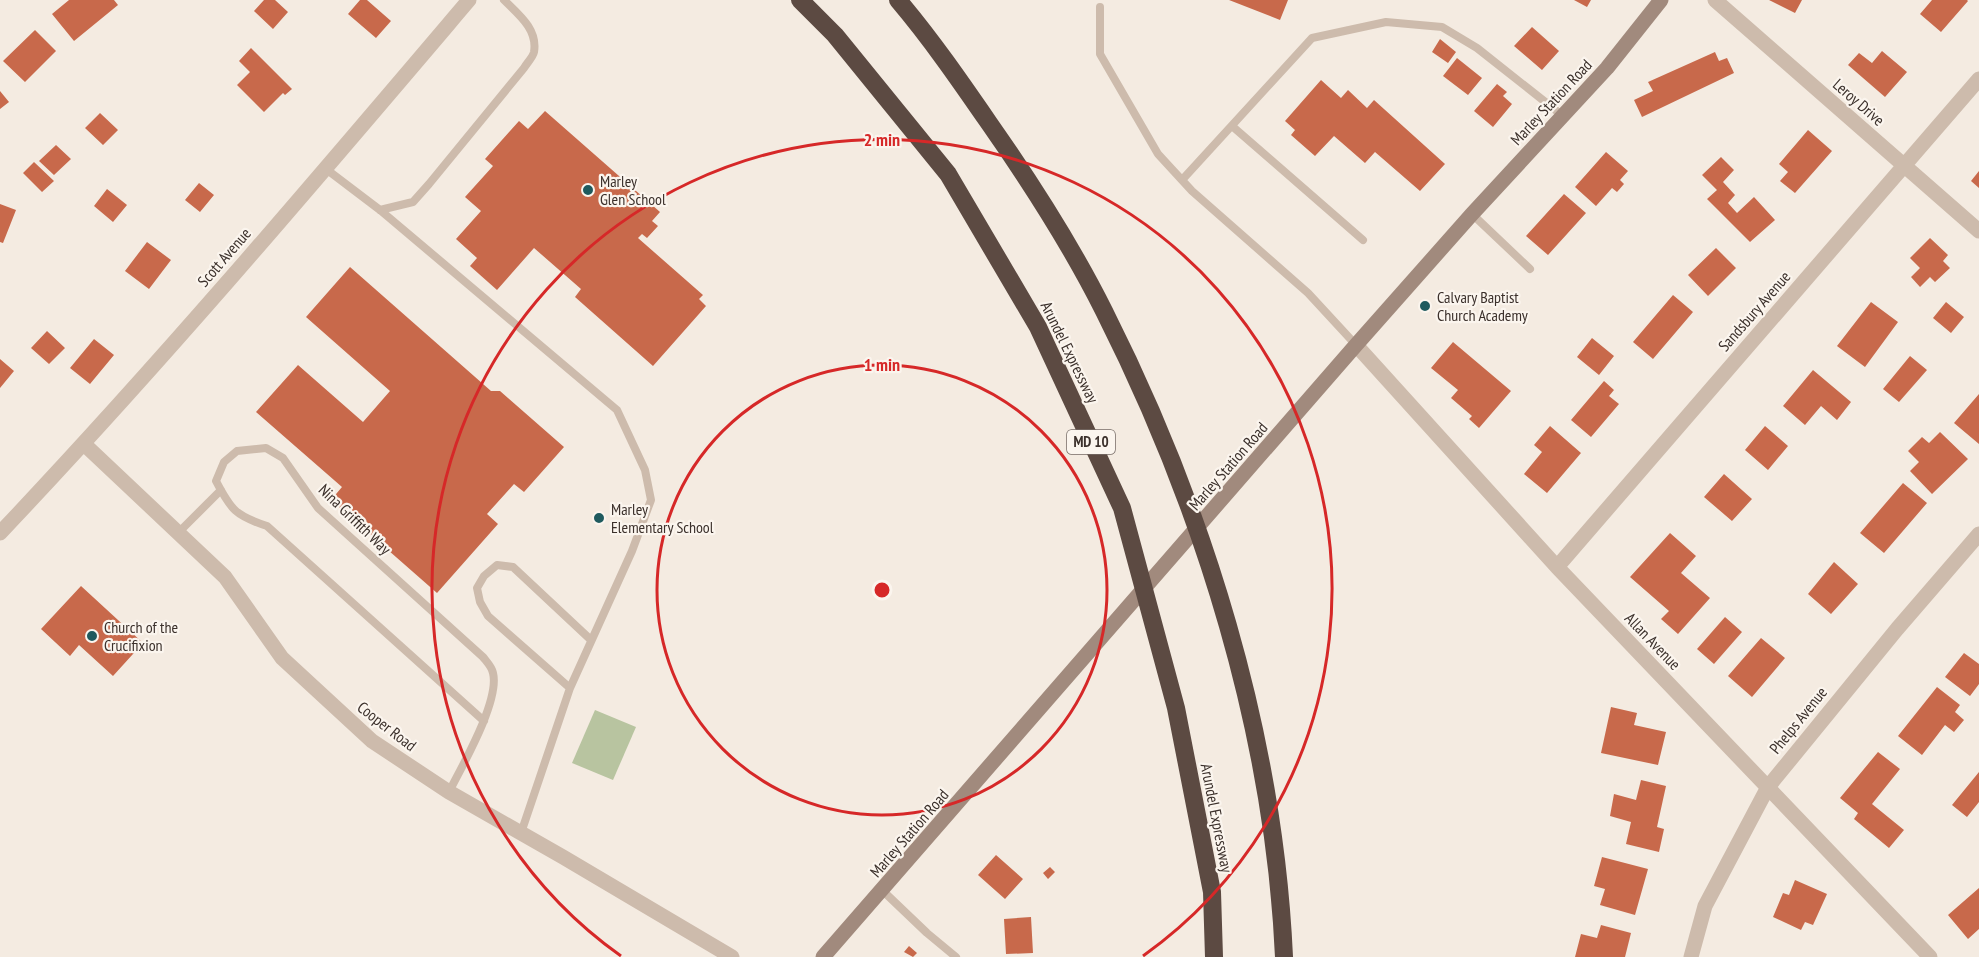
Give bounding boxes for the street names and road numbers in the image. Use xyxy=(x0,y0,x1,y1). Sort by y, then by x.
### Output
street label: Marley Station Road xyxy=(1506,55,1596,149)
street label: Leroy Drive xyxy=(1829,74,1889,130)
street label: Scott Avenue xyxy=(193,223,255,291)
street label: Sandsbury Avenue xyxy=(1714,267,1794,355)
street label: Arundel Expressway xyxy=(1037,298,1103,406)
street label: Marley Station Road xyxy=(1184,418,1272,514)
road number: MD 10 xyxy=(1067,430,1115,454)
street label: Nina Griffith Way xyxy=(315,480,395,558)
street label: Allan Avenue xyxy=(1621,608,1685,674)
street label: Phelps Avenue xyxy=(1765,682,1831,758)
street label: Cooper Road xyxy=(354,697,421,755)
street label: Arundel Expressway xyxy=(1197,762,1237,874)
street label: Marley Station Road xyxy=(865,785,953,881)

